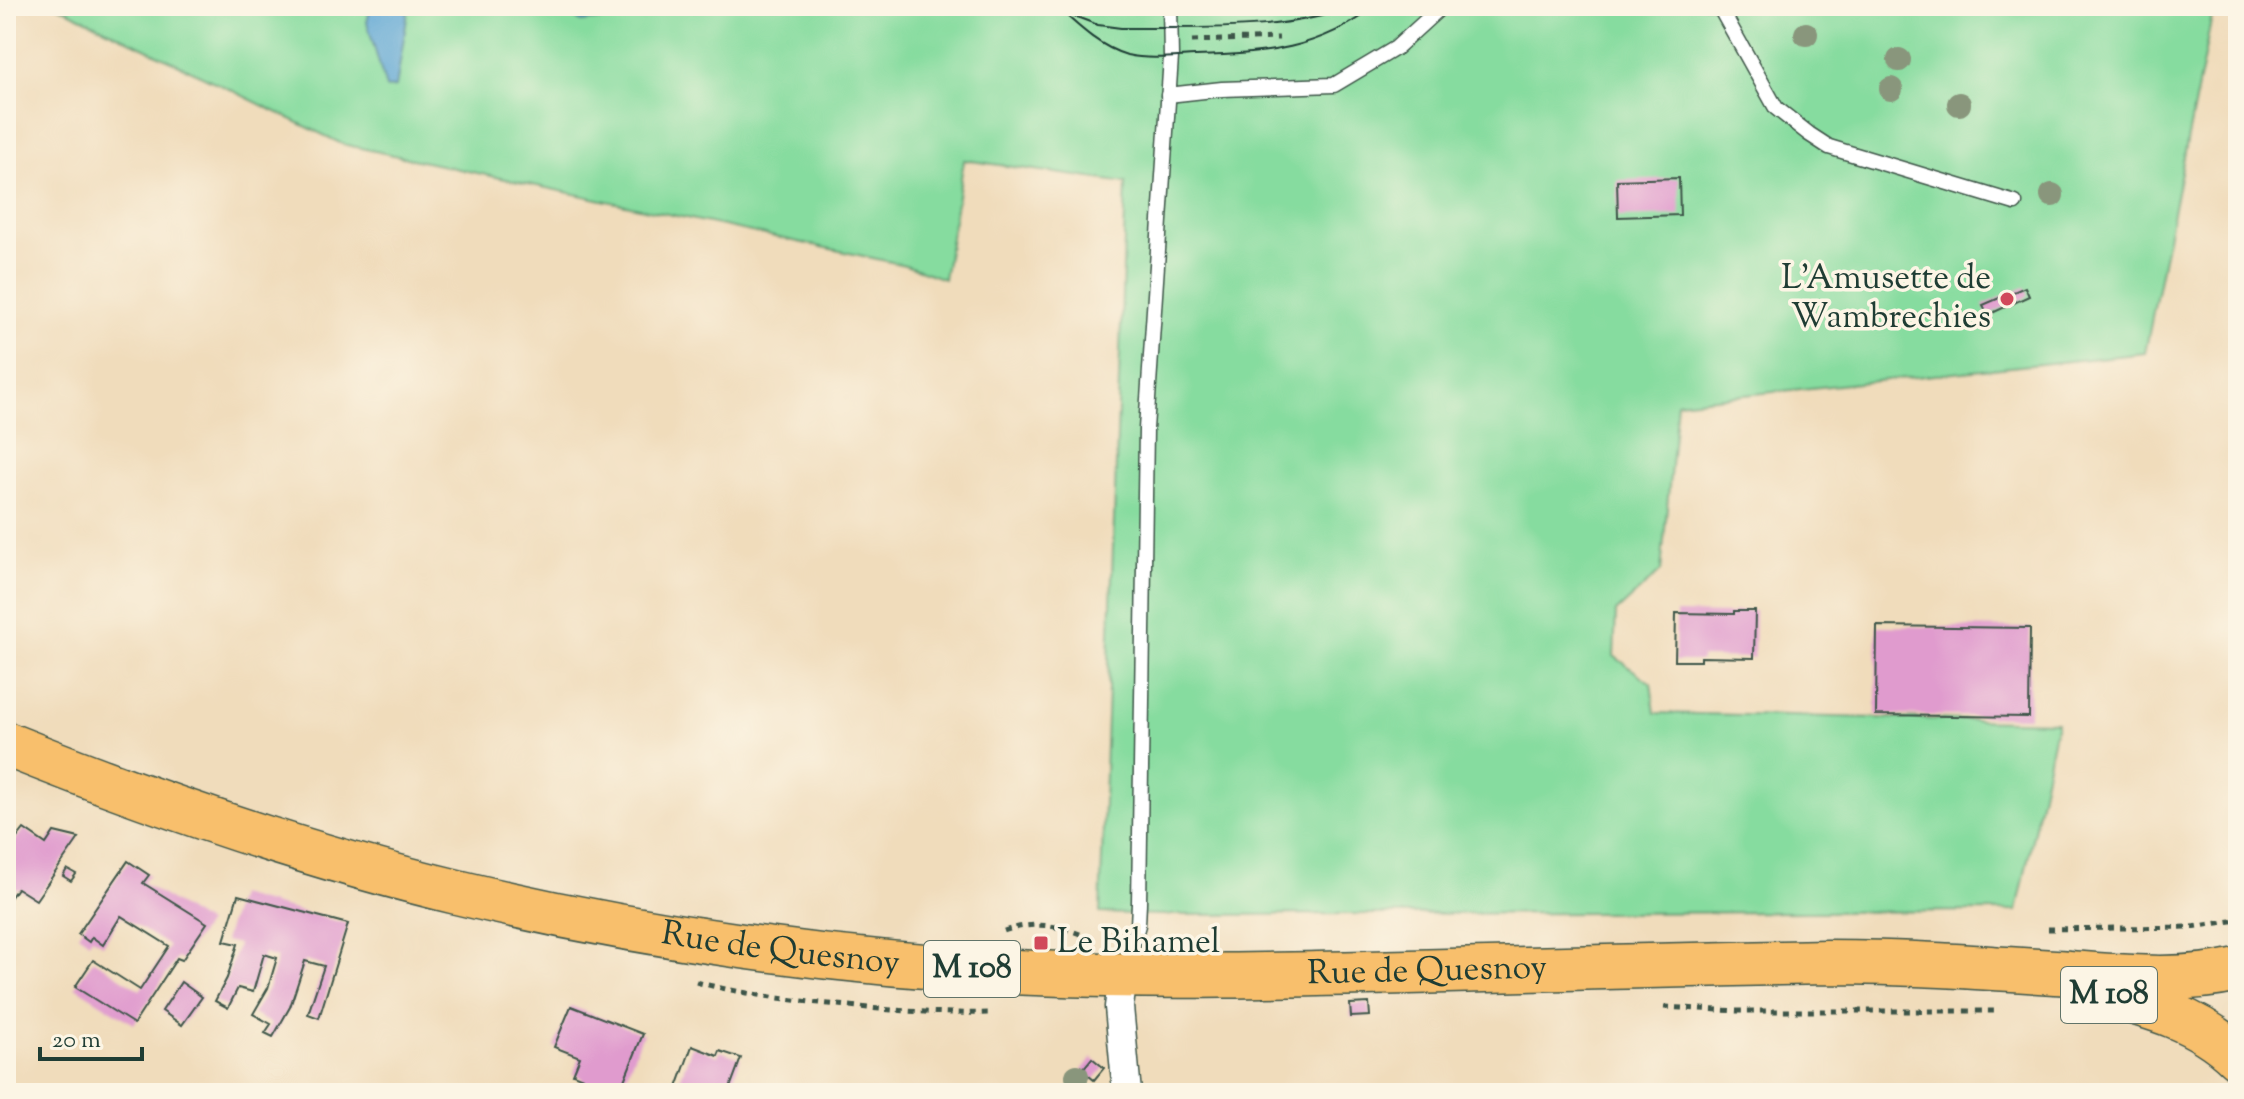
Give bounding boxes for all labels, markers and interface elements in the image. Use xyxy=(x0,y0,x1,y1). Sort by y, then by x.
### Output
place label: L'Amusette de Wambrechies xyxy=(1781,255,1991,343)
marker: L'Amusette de Wambrechies xyxy=(1998,290,2016,308)
street label: Rue de Quesnoy xyxy=(658,910,902,988)
place label: Le Bihamel xyxy=(1057,919,1220,968)
marker: Le Bihamel xyxy=(1032,934,1050,952)
road number: M 108 xyxy=(924,941,1020,997)
street label: Rue de Quesnoy xyxy=(1307,944,1548,999)
road number: M 108 xyxy=(2061,967,2157,1023)
scale bar xyxy=(40,1011,142,1061)
text: 20 m xyxy=(52,1024,101,1058)

